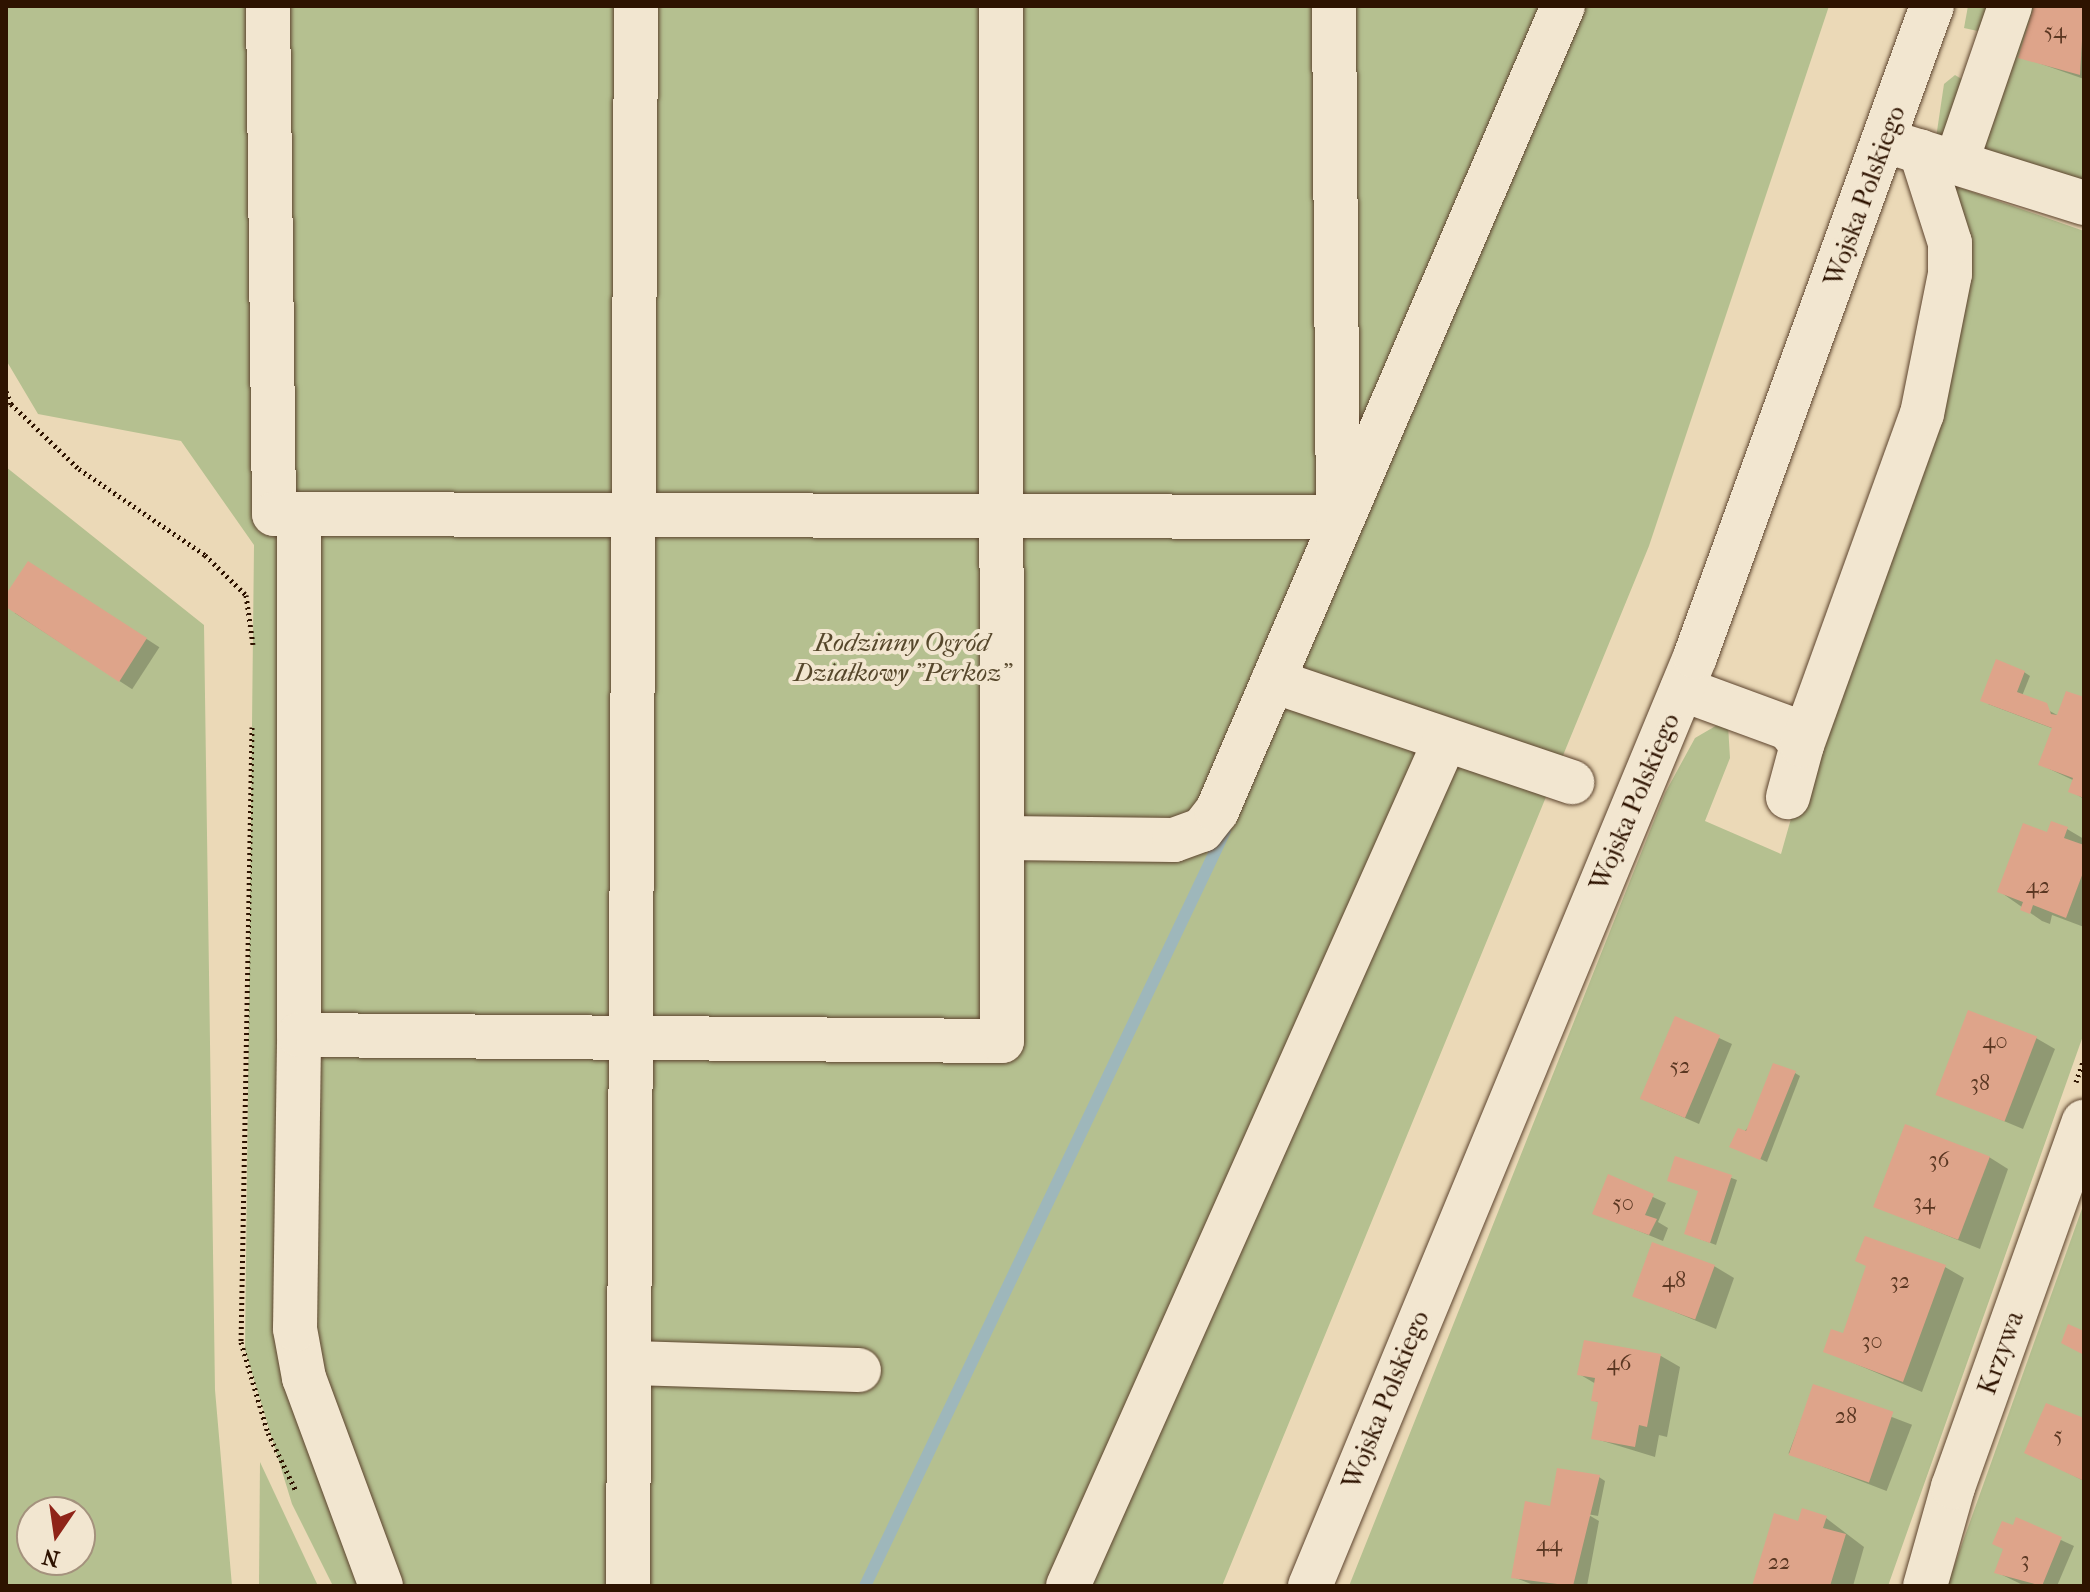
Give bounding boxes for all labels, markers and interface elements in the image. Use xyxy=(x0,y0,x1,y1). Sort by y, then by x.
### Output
house number: 54 xyxy=(2044,19,2066,45)
street label: Wojska Polskiego xyxy=(1818,102,1912,290)
park label: Rodzinny Ogród Działkowy "Perkoz" xyxy=(794,627,1010,688)
street label: Wojska Polskiego xyxy=(1584,709,1686,895)
house number: 42 xyxy=(2026,874,2050,900)
house number: 40 xyxy=(1982,1029,2008,1055)
house number: 52 xyxy=(1670,1054,1690,1080)
house number: 38 xyxy=(1970,1071,1990,1097)
house number: 36 xyxy=(1929,1148,1949,1174)
house number: 34 xyxy=(1913,1190,1935,1216)
house number: 50 xyxy=(1612,1191,1634,1217)
house number: 48 xyxy=(1662,1268,1686,1294)
house number: 32 xyxy=(1890,1269,1910,1295)
street label: Wojska Polskiego xyxy=(1336,1306,1436,1494)
street label: Krzywa xyxy=(1972,1307,2030,1399)
house number: 30 xyxy=(1861,1329,1883,1355)
house number: 46 xyxy=(1607,1351,1631,1377)
house number: 28 xyxy=(1835,1404,1857,1430)
house number: 5 xyxy=(2053,1423,2063,1449)
north arrow xyxy=(16,1496,96,1576)
house number: 44 xyxy=(1536,1532,1562,1558)
text: N xyxy=(40,1543,62,1572)
house number: 3 xyxy=(2020,1548,2030,1574)
house number: 22 xyxy=(1768,1550,1790,1576)

